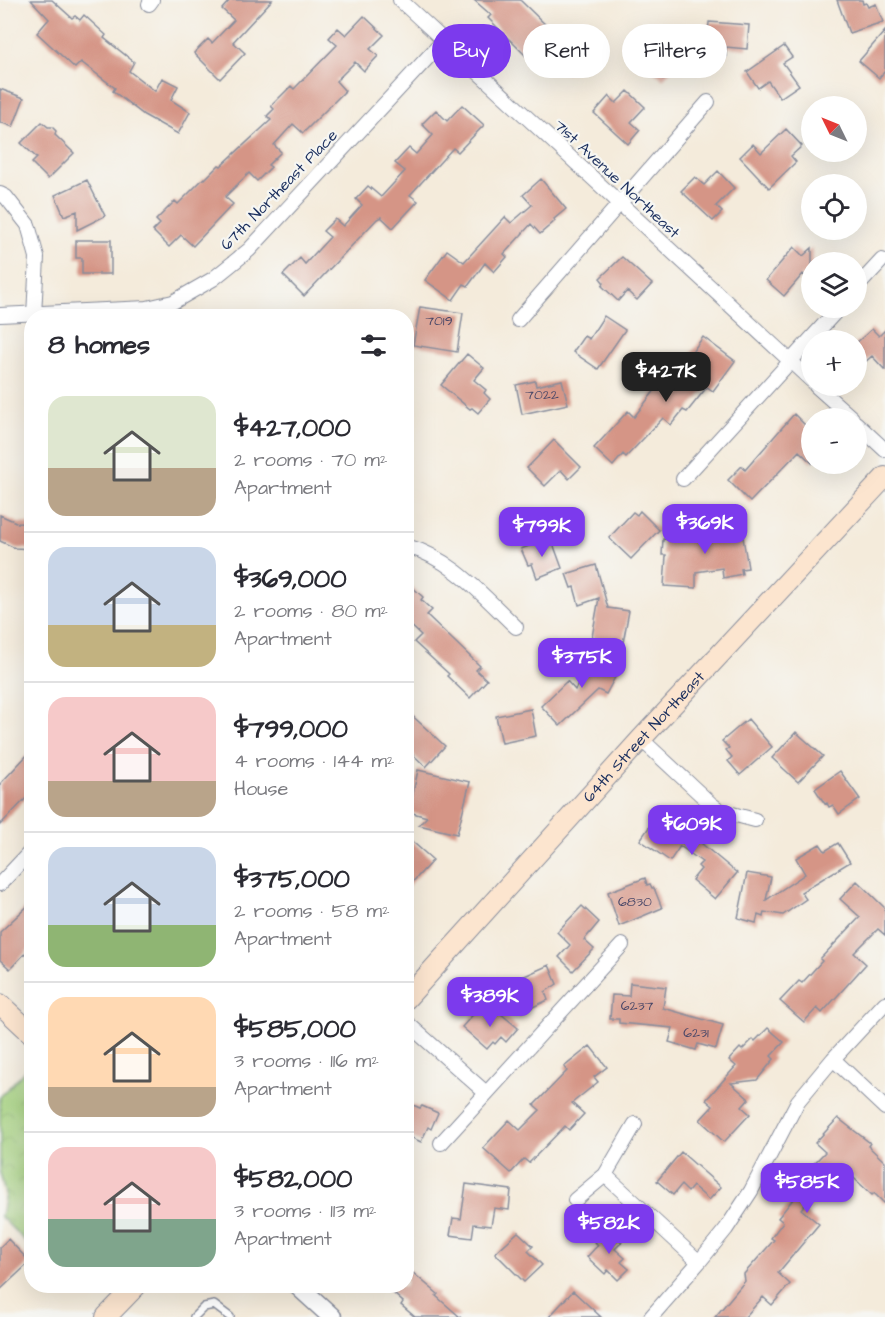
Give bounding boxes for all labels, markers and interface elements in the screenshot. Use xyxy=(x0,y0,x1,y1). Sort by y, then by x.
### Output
chip: Buy xyxy=(432,24,511,78)
chip: Rent xyxy=(523,24,610,78)
chip: Filters xyxy=(622,24,727,78)
north arrow xyxy=(801,96,867,162)
map controls xyxy=(801,96,867,474)
street label: 71st Avenue Northeast xyxy=(549,115,685,244)
street label: 67th Northeast Place xyxy=(215,124,343,255)
button: locate xyxy=(801,174,867,240)
button: layers xyxy=(801,252,867,318)
house number: 7019 xyxy=(425,311,453,331)
text: 8 homes xyxy=(48,327,150,363)
icon: filters xyxy=(357,329,390,362)
button: + xyxy=(801,330,867,396)
pin: $427K xyxy=(624,352,708,403)
text: $427K xyxy=(636,357,696,385)
house number: 7022 xyxy=(525,385,559,405)
button: − xyxy=(801,408,867,474)
text: $427,000 xyxy=(234,410,351,446)
icon: home xyxy=(96,420,168,492)
text: 2 rooms · 70 m² xyxy=(234,446,387,474)
text: Apartment xyxy=(234,474,332,502)
pin: $369K xyxy=(663,504,747,555)
pin: $799K xyxy=(500,507,584,558)
text: $369K xyxy=(676,509,734,537)
text: $799K xyxy=(513,512,571,540)
text: $369,000 xyxy=(234,561,347,597)
icon: home xyxy=(96,571,168,643)
text: 2 rooms · 80 m² xyxy=(234,597,388,625)
text: Apartment xyxy=(234,625,332,653)
pin: $375K xyxy=(540,638,624,689)
text: $375K xyxy=(552,643,612,671)
street label: 64th Street Northeast xyxy=(578,666,710,807)
text: $799,000 xyxy=(234,711,348,747)
icon: home xyxy=(96,721,168,793)
text: 4 rooms · 144 m² xyxy=(234,747,394,775)
text: House xyxy=(234,775,288,803)
pin: $609K xyxy=(650,805,734,856)
text: $609K xyxy=(662,810,722,838)
text: $375,000 xyxy=(234,861,350,897)
icon: home xyxy=(96,871,168,943)
house number: 6830 xyxy=(618,892,652,912)
text: 2 rooms · 58 m² xyxy=(234,897,390,925)
text: Apartment xyxy=(234,925,332,953)
pin: $389K xyxy=(448,977,532,1028)
text: $389K xyxy=(461,982,519,1010)
house number: 6237 xyxy=(621,996,654,1016)
text: $585,000 xyxy=(234,1011,356,1047)
icon: home xyxy=(96,1021,168,1093)
house number: 6231 xyxy=(683,1023,709,1043)
text: 3 rooms · 116 m² xyxy=(234,1047,379,1075)
text: Apartment xyxy=(234,1075,332,1103)
text: $582,000 xyxy=(234,1161,352,1197)
pin: $585K xyxy=(765,1163,849,1214)
text: $585K xyxy=(775,1168,839,1196)
icon: home xyxy=(96,1171,168,1243)
text: 3 rooms · 113 m² xyxy=(234,1197,377,1225)
pin: $582K xyxy=(567,1204,651,1255)
text: $582K xyxy=(578,1209,640,1237)
text: Apartment xyxy=(234,1225,332,1253)

